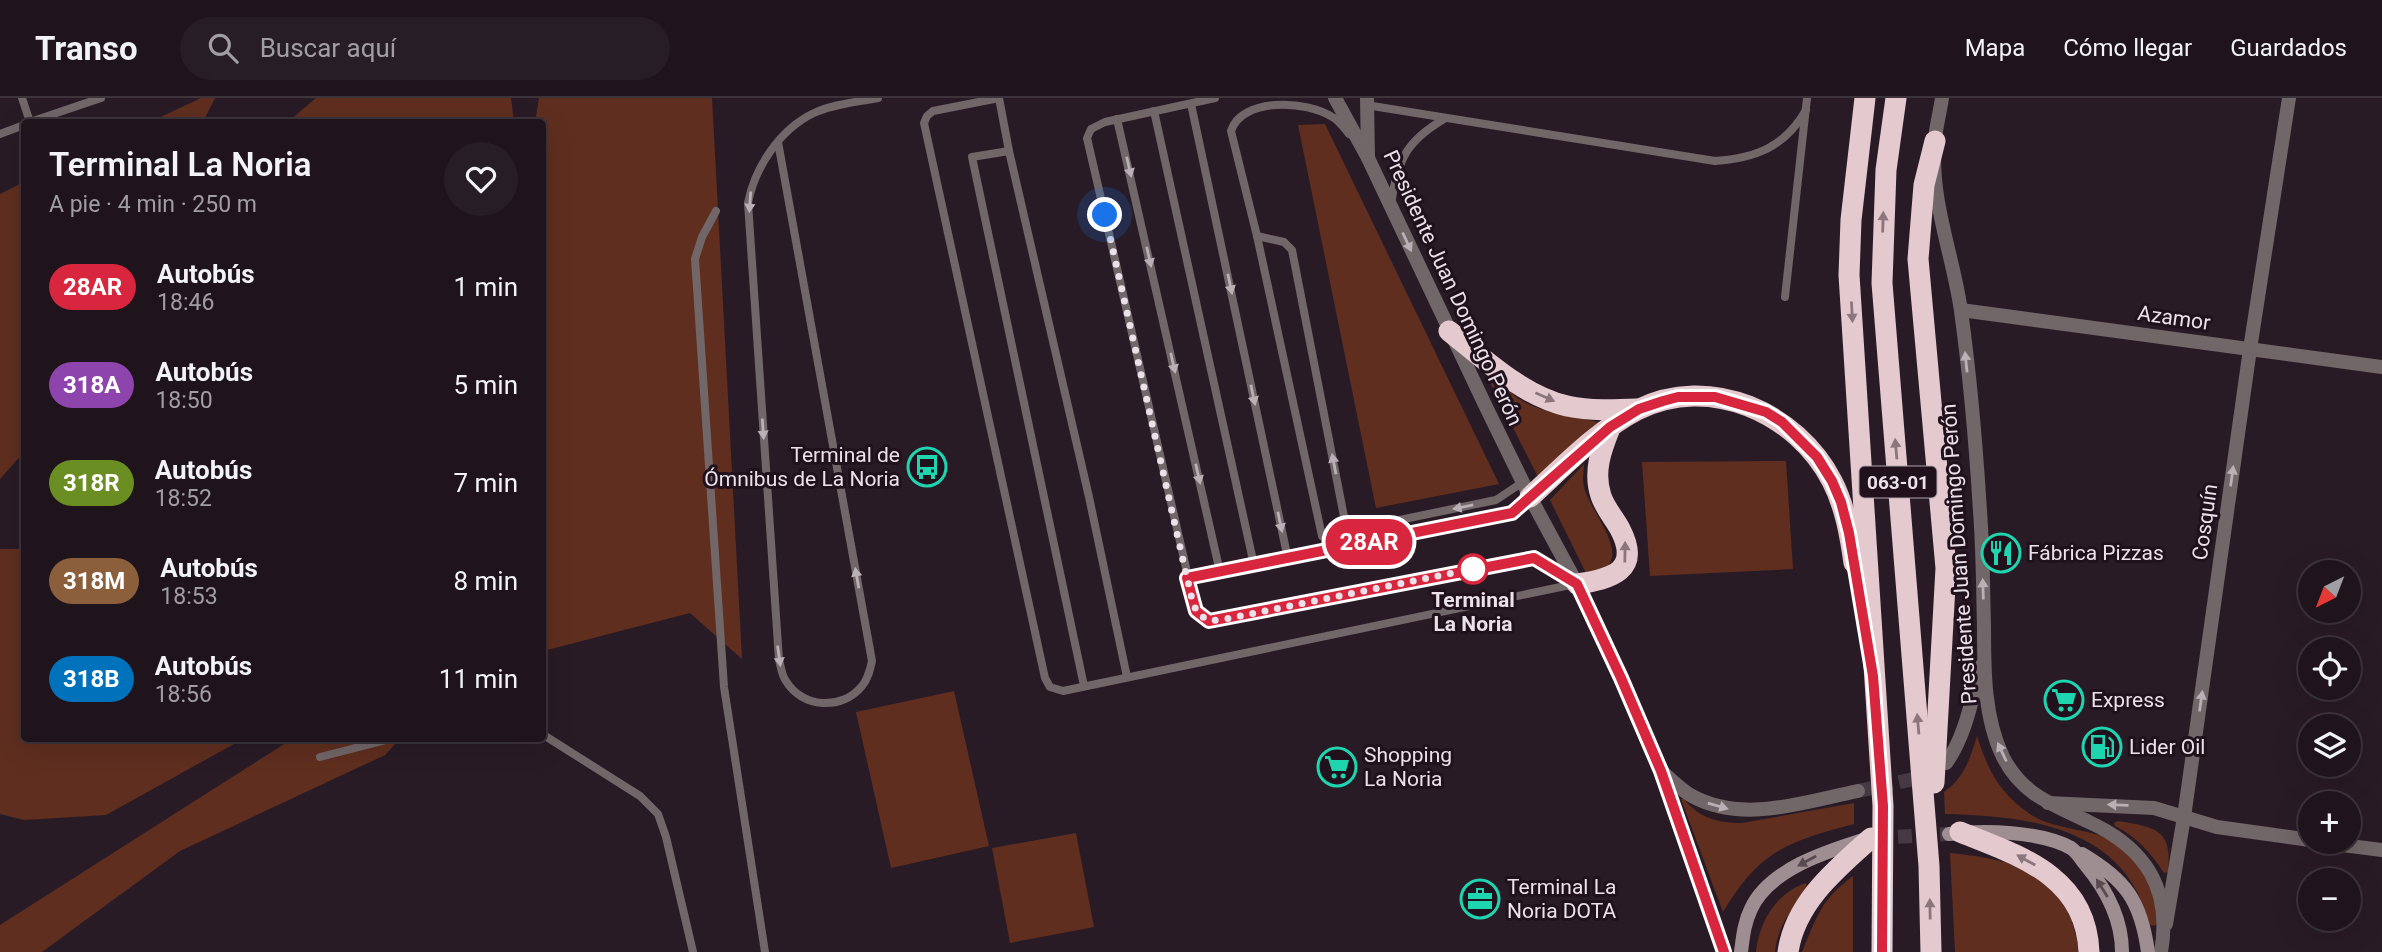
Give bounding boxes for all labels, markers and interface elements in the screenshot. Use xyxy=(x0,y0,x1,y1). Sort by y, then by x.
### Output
search box xyxy=(180,17,670,80)
text: Transo xyxy=(35,29,138,68)
icon: search xyxy=(204,29,242,67)
text: Buscar aquí xyxy=(260,33,396,63)
text: Mapa xyxy=(1965,34,2025,62)
text: Cómo llegar xyxy=(2063,34,2192,62)
text: Guardados xyxy=(2230,34,2347,62)
button: heart xyxy=(444,142,518,216)
text: Terminal La Noria xyxy=(49,145,312,184)
street label: Presidente Juan Domingo Perón xyxy=(1379,147,1527,429)
one-way arrow xyxy=(1123,156,1134,178)
text: A pie · 4 min · 250 m xyxy=(49,191,257,218)
one-way arrow xyxy=(744,191,755,213)
your location xyxy=(1087,197,1122,232)
one-way arrow xyxy=(1877,211,1888,233)
one-way arrow xyxy=(1402,232,1413,252)
one-way arrow xyxy=(1144,246,1155,268)
text: Autobús xyxy=(157,259,255,289)
text: 1 min xyxy=(453,272,518,302)
text: 28AR xyxy=(63,273,122,301)
one-way arrow xyxy=(1224,273,1235,295)
text: 18:46 xyxy=(157,289,214,316)
one-way arrow xyxy=(1846,301,1857,323)
street label: Azamor xyxy=(2136,301,2212,335)
one-way arrow xyxy=(1960,351,1971,373)
one-way arrow xyxy=(1168,352,1179,374)
text: Autobús xyxy=(155,357,253,387)
text: 5 min xyxy=(453,370,518,400)
text: 318A xyxy=(63,371,120,399)
one-way arrow xyxy=(1248,384,1259,406)
text: 18:50 xyxy=(155,387,213,414)
one-way arrow xyxy=(1535,391,1555,403)
street label: Presidente Juan Domingo Perón xyxy=(1937,403,1981,705)
one-way arrow xyxy=(758,418,769,440)
one-way arrow xyxy=(1890,438,1901,460)
place label: Terminal de Ómnibus de La Noria xyxy=(704,443,900,491)
bus stop icon: Terminal de Ómnibus de La Noria xyxy=(906,446,948,488)
one-way arrow xyxy=(1328,453,1339,475)
text: Autobús xyxy=(155,455,252,485)
one-way arrow xyxy=(1193,463,1204,485)
one-way arrow xyxy=(2227,465,2238,487)
road number: 063-01 xyxy=(1860,466,1937,498)
text: 7 min xyxy=(453,468,518,498)
text: 318R xyxy=(63,469,120,497)
street label: Cosquín xyxy=(2188,482,2222,562)
text: 18:52 xyxy=(155,485,212,512)
one-way arrow xyxy=(1452,501,1474,512)
one-way arrow xyxy=(1274,511,1285,533)
line badge: 28AR xyxy=(1320,519,1418,565)
text: 28AR xyxy=(1339,528,1399,556)
restaurant icon: Fábrica Pizzas xyxy=(1980,532,2022,574)
one-way arrow xyxy=(1619,540,1631,562)
place label: Fábrica Pizzas xyxy=(2028,541,2164,565)
text: Autobús xyxy=(160,553,258,583)
marker: Terminal La Noria xyxy=(1458,554,1488,584)
north arrow xyxy=(2298,560,2361,623)
map controls xyxy=(2298,560,2361,931)
text: 8 min xyxy=(453,566,518,596)
text: 318M xyxy=(63,567,125,595)
one-way arrow xyxy=(851,567,862,589)
one-way arrow xyxy=(1977,578,1988,600)
text: 18:53 xyxy=(160,583,218,610)
place label: Terminal La Noria xyxy=(1431,588,1515,636)
button: locate xyxy=(2298,637,2361,700)
one-way arrow xyxy=(774,645,785,667)
text: Autobús xyxy=(155,651,252,681)
text: 11 min xyxy=(439,664,518,694)
text: 318B xyxy=(63,665,120,693)
supermarket icon: Express xyxy=(2043,679,2085,721)
text: 18:56 xyxy=(155,681,212,708)
place label: Express xyxy=(2091,688,2165,712)
one-way arrow xyxy=(2195,690,2206,712)
one-way arrow xyxy=(1912,713,1923,735)
button: layers xyxy=(2298,714,2361,777)
fuel station icon: Lider Oil xyxy=(2081,726,2123,768)
place label: Lider Oil xyxy=(2129,735,2205,759)
one-way arrow xyxy=(1996,742,2008,762)
place label: Shopping La Noria xyxy=(1364,743,1452,791)
supermarket icon: Shopping La Noria xyxy=(1316,746,1358,788)
button: + xyxy=(2298,791,2361,854)
one-way arrow xyxy=(2106,799,2128,811)
one-way arrow xyxy=(1708,801,1730,812)
one-way arrow xyxy=(1797,855,1817,867)
one-way arrow xyxy=(2016,855,2036,867)
button: − xyxy=(2298,868,2361,931)
place label: Terminal La Noria DOTA xyxy=(1507,875,1616,923)
office icon: Terminal La Noria DOTA xyxy=(1459,878,1501,920)
one-way arrow xyxy=(2095,878,2108,897)
one-way arrow xyxy=(1925,898,1936,920)

